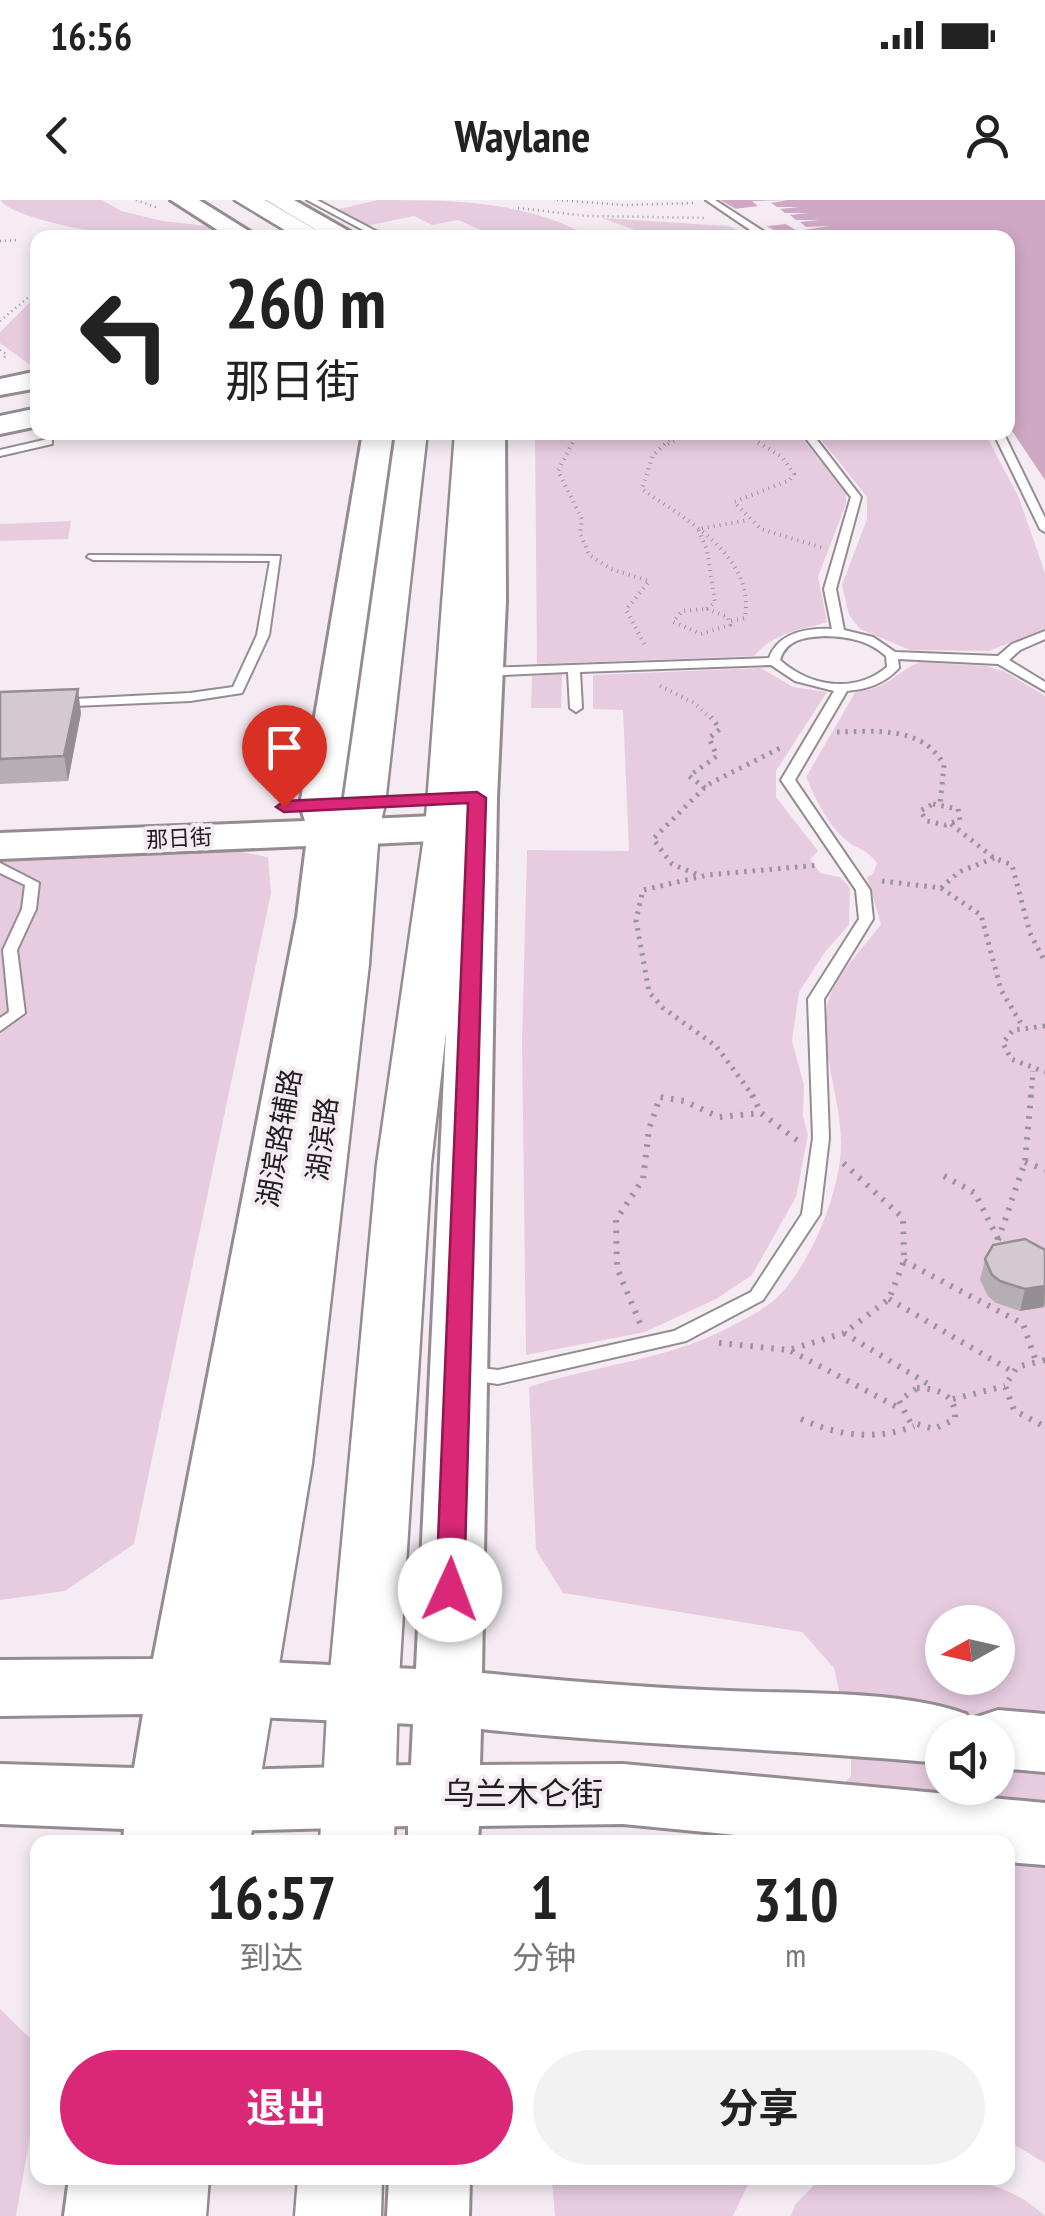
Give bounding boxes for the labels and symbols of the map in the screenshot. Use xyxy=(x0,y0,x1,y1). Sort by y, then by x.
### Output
pin xyxy=(242,705,327,808)
street label: 那日街 xyxy=(145,822,213,854)
street label: 湖滨路辅路 xyxy=(248,1066,309,1210)
street label: 湖滨路 xyxy=(298,1095,345,1183)
position arrow xyxy=(398,1538,502,1642)
north arrow xyxy=(925,1605,1015,1695)
street label: 乌兰木仑街 xyxy=(443,1772,603,1814)

